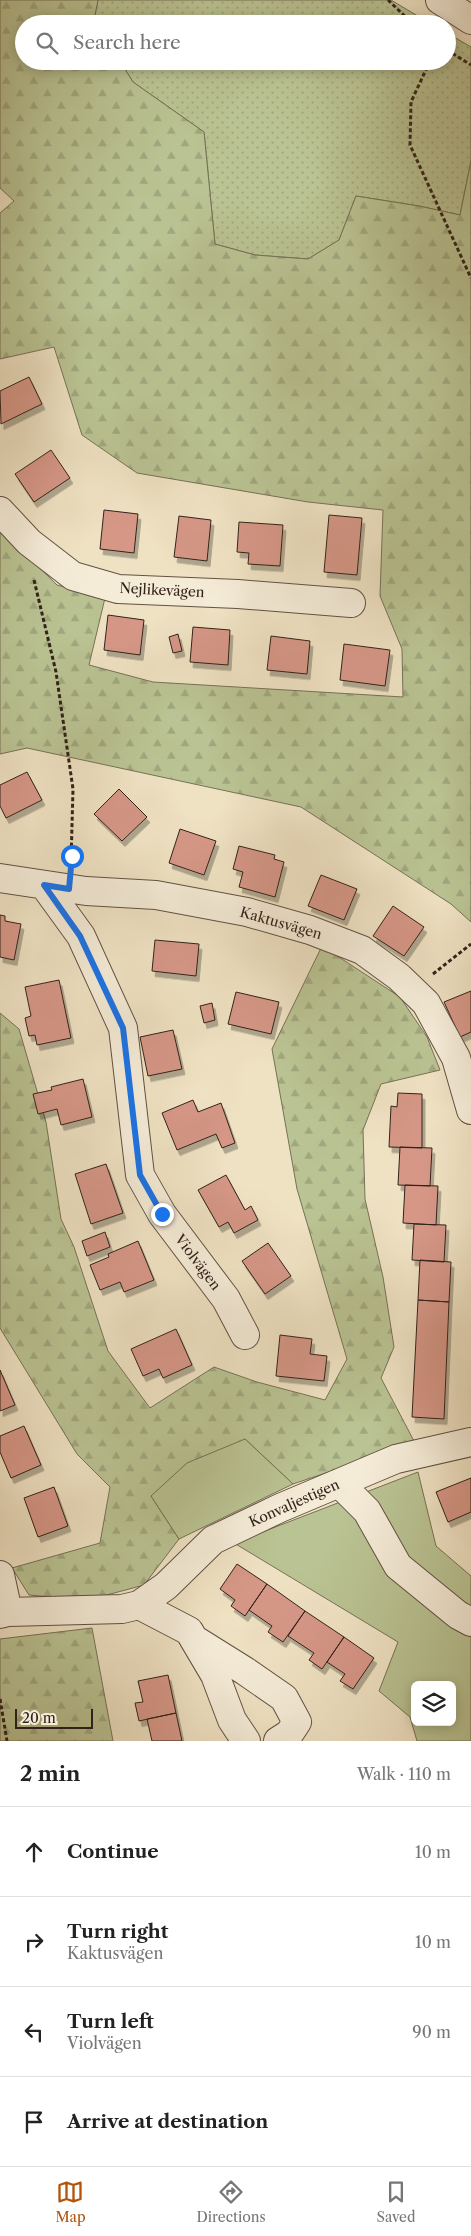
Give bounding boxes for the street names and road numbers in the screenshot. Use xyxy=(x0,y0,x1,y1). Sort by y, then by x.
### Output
street label: Nejlikevägen xyxy=(119,579,205,601)
street label: Kaktusvägen xyxy=(238,903,324,943)
street label: Violvägen xyxy=(171,1230,225,1294)
street label: Konvaljestigen xyxy=(246,1475,342,1531)

